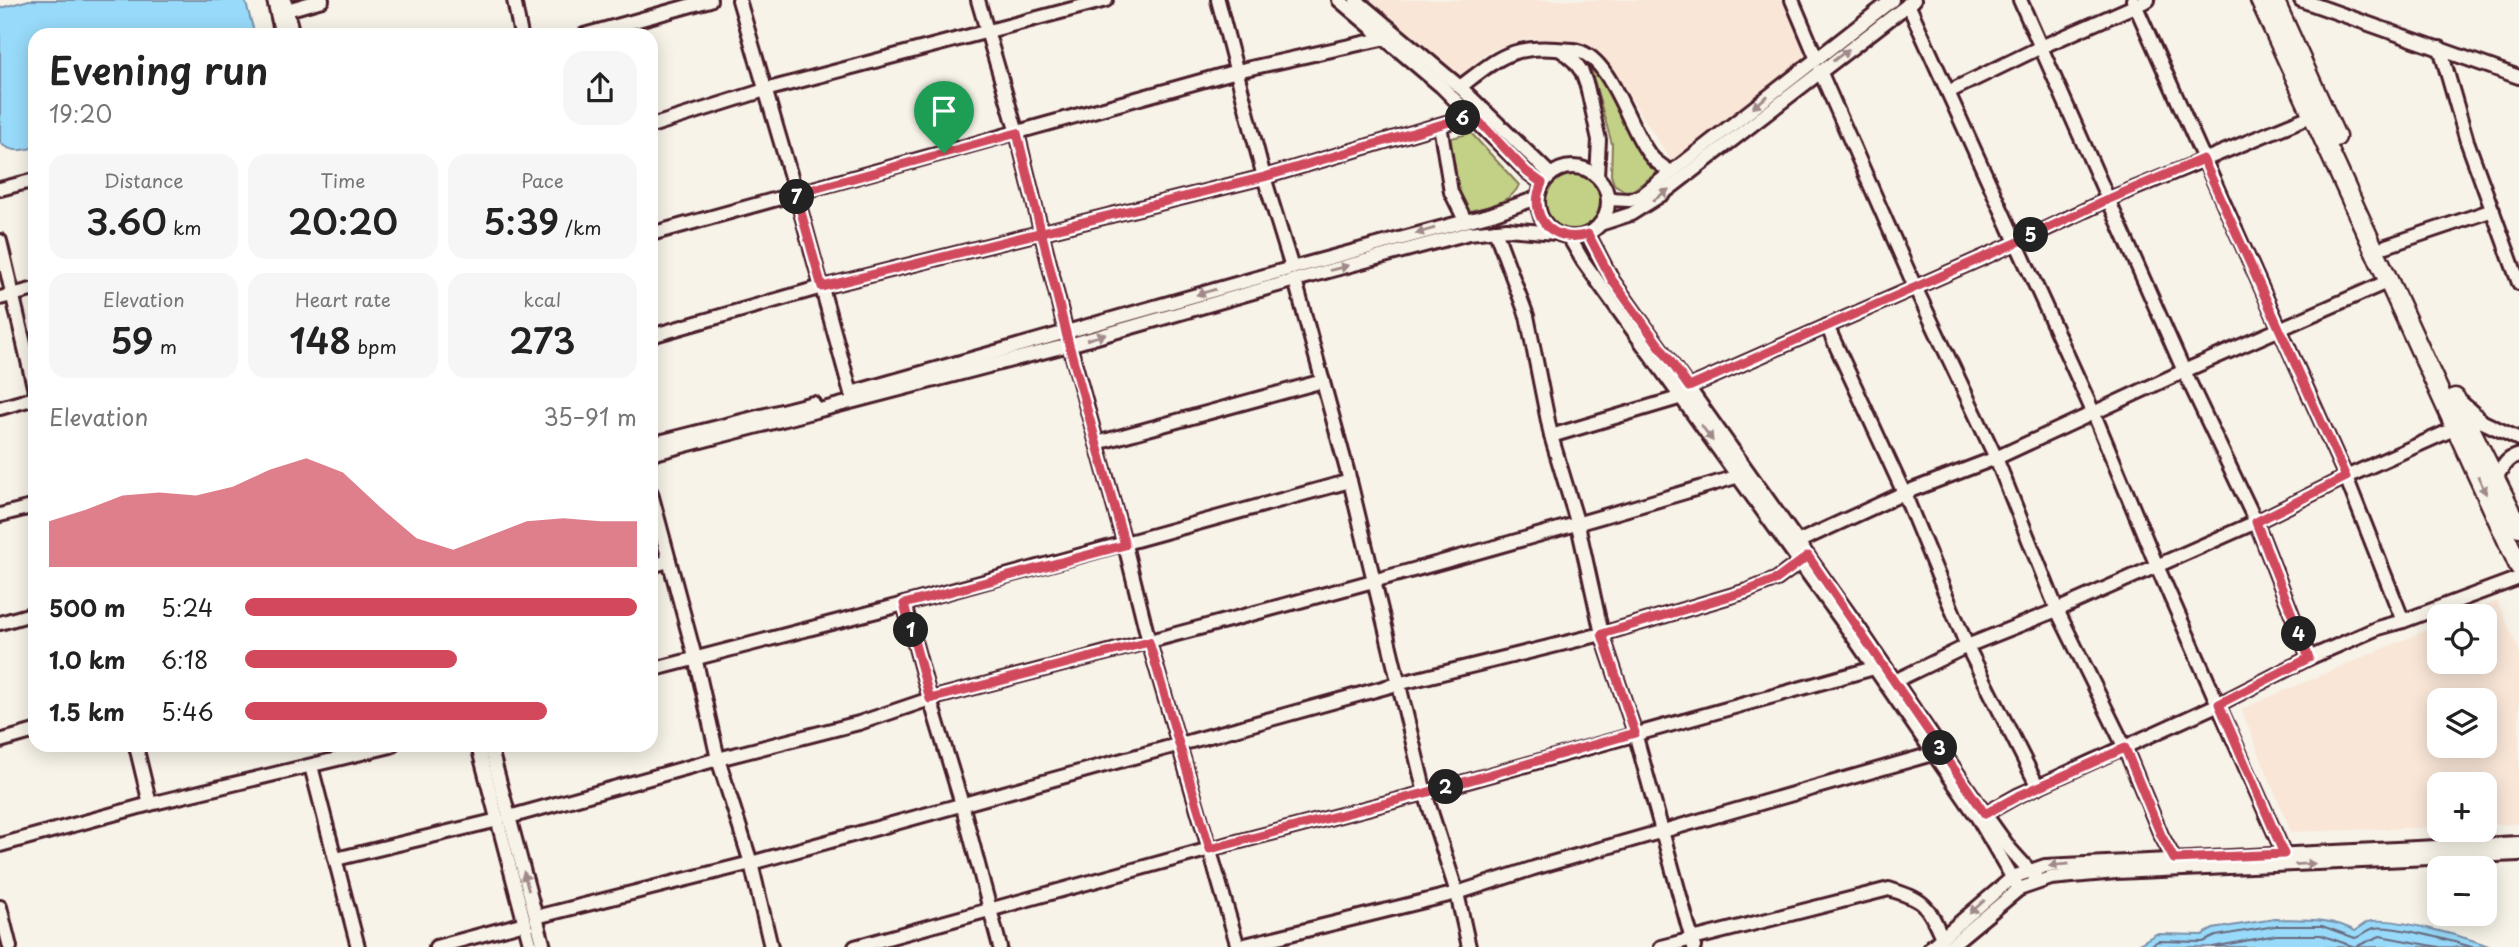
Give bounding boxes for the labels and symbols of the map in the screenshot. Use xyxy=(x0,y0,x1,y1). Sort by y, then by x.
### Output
one-way arrow xyxy=(1832,49,1850,63)
pin xyxy=(914,81,974,153)
one-way arrow xyxy=(1752,94,1769,109)
pin: 6 xyxy=(1446,100,1480,136)
pin: 7 xyxy=(780,180,814,214)
one-way arrow xyxy=(1652,188,1670,202)
pin: 5 xyxy=(2014,218,2048,252)
one-way arrow xyxy=(1414,227,1435,237)
one-way arrow xyxy=(1329,263,1350,273)
one-way arrow xyxy=(1195,288,1216,298)
one-way arrow xyxy=(1086,332,1107,342)
one-way arrow xyxy=(1700,424,1714,442)
one-way arrow xyxy=(2476,475,2488,495)
pin: 1 xyxy=(894,612,928,648)
pin: 4 xyxy=(2282,616,2316,652)
pin: 3 xyxy=(1923,730,1958,766)
pin: 2 xyxy=(1428,770,1464,804)
one-way arrow xyxy=(2294,859,2316,870)
one-way arrow xyxy=(2048,860,2070,871)
one-way arrow xyxy=(520,870,531,892)
one-way arrow xyxy=(1968,899,1986,915)

